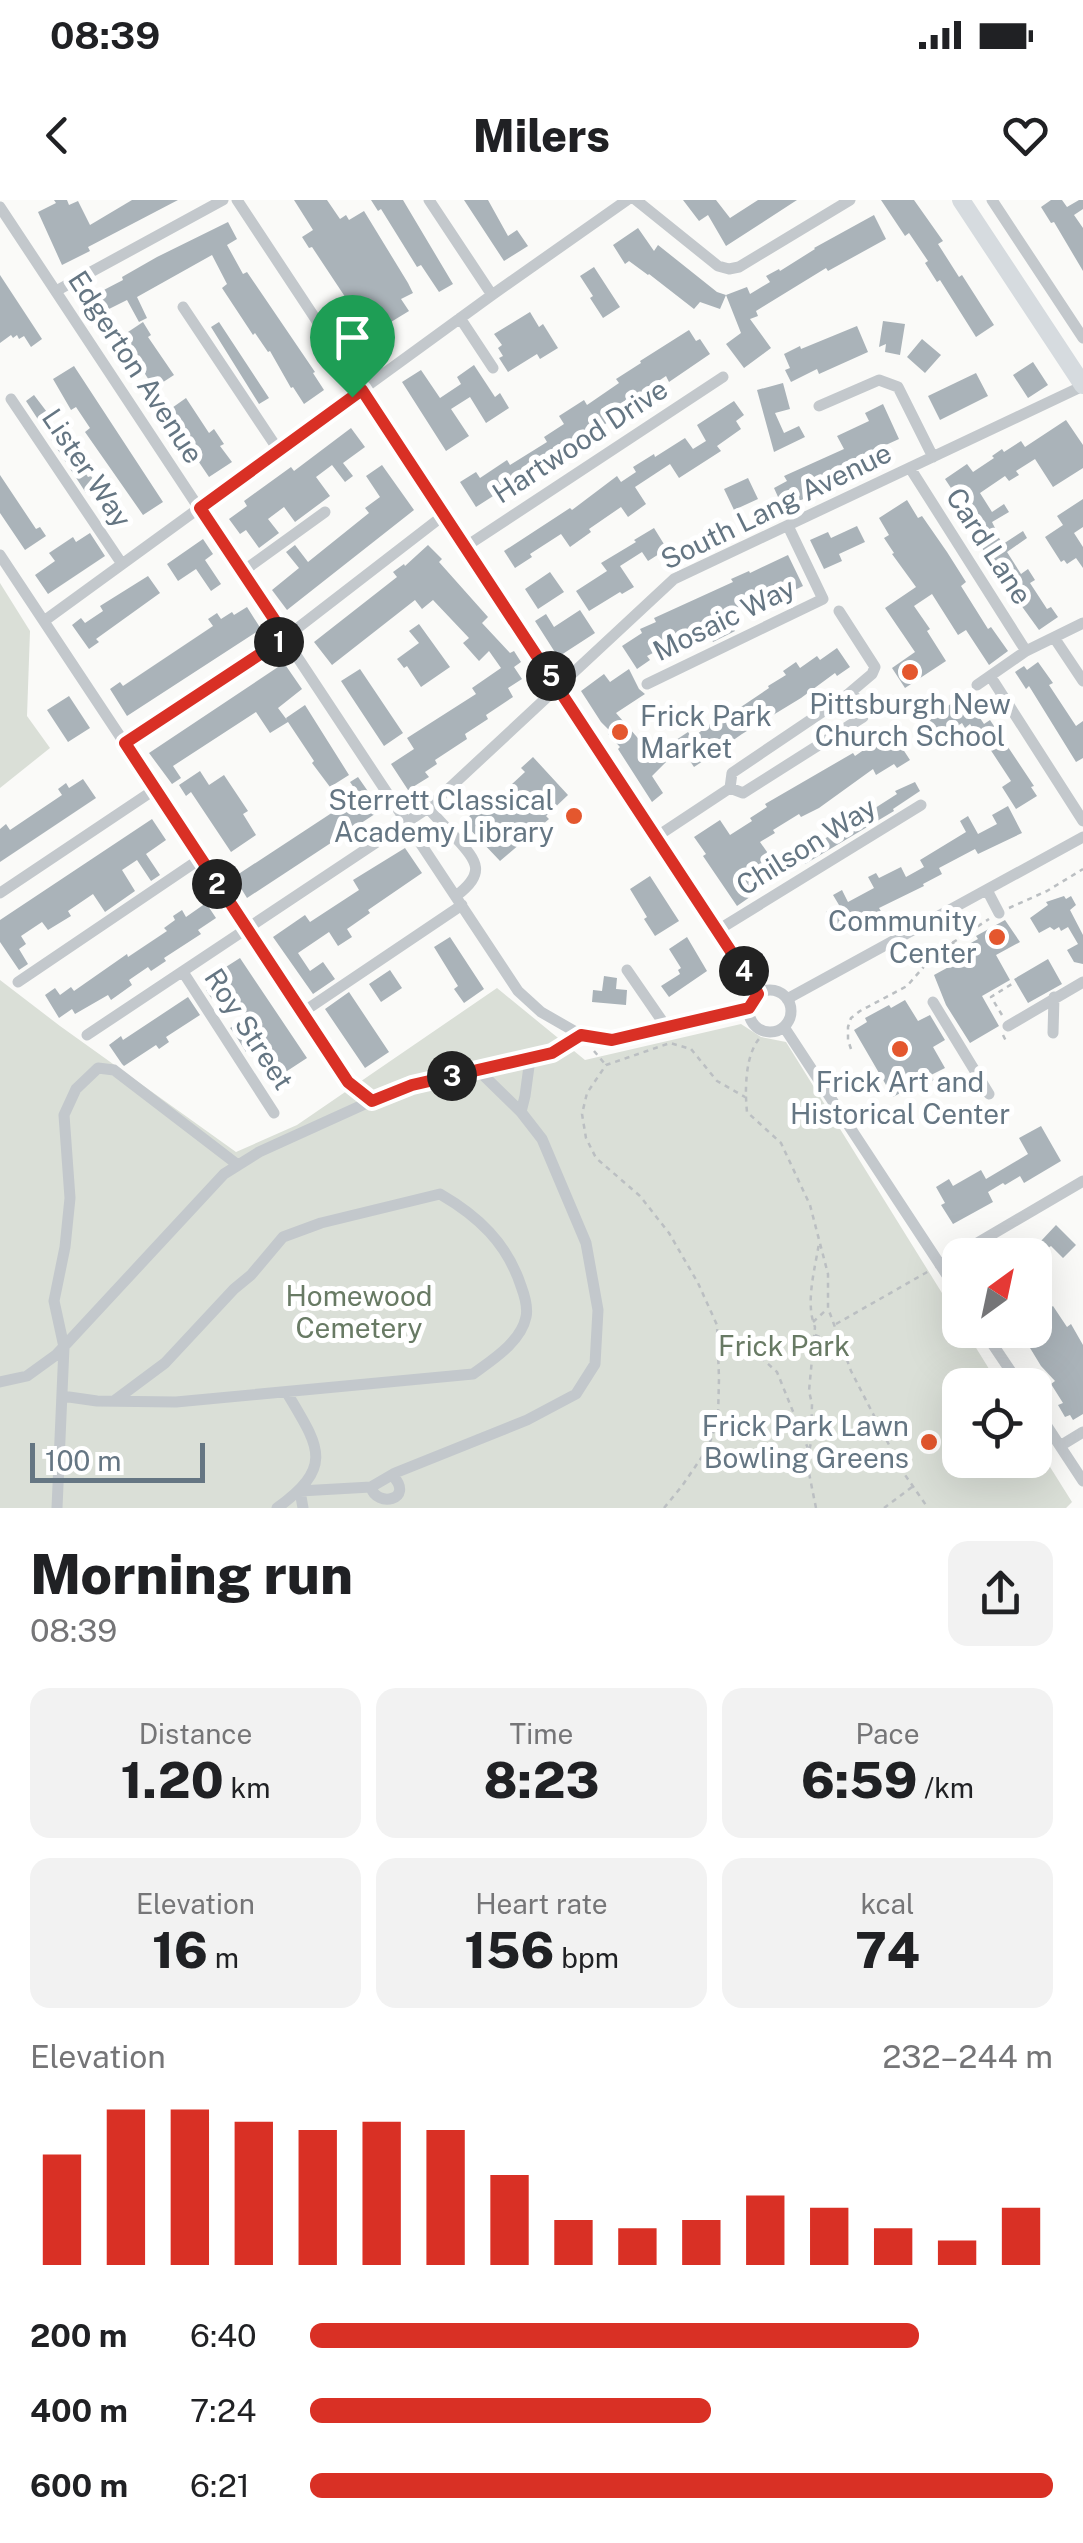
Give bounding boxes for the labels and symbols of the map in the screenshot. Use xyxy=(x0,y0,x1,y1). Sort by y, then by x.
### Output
street label: Edgerton Avenue xyxy=(62,264,211,469)
pin xyxy=(310,295,395,398)
street label: Hartwood Drive xyxy=(486,372,673,509)
street label: Lister Way xyxy=(36,402,139,533)
street label: South Lang Avenue xyxy=(655,435,896,576)
street label: Card Lane xyxy=(940,481,1039,610)
street label: Mosaic Way xyxy=(648,570,800,667)
pin: 1 xyxy=(254,617,304,667)
pin: 5 xyxy=(526,651,576,701)
marker: Pittsburgh New Church School xyxy=(899,661,921,683)
place label: Pittsburgh New Church School xyxy=(809,687,1011,752)
place label: Frick Park Market xyxy=(640,699,772,764)
marker: Frick Park Market xyxy=(609,721,631,743)
place label: Sterrett Classical Academy Library xyxy=(328,783,554,848)
street label: Chilson Way xyxy=(730,790,882,902)
marker: Sterrett Classical Academy Library xyxy=(563,805,585,827)
pin: 2 xyxy=(192,859,242,909)
place label: Community Center xyxy=(828,904,977,969)
marker: Community Center xyxy=(986,926,1008,948)
pin: 4 xyxy=(719,946,769,996)
street label: Roy Street xyxy=(198,962,301,1095)
marker: Frick Art and Historical Center xyxy=(889,1038,911,1060)
pin: 3 xyxy=(427,1051,477,1101)
place label: Frick Art and Historical Center xyxy=(790,1065,1010,1130)
north arrow xyxy=(942,1238,1052,1348)
park label: Homewood Cemetery xyxy=(286,1279,432,1344)
park label: Frick Park xyxy=(718,1329,850,1362)
place label: Frick Park Lawn Bowling Greens xyxy=(702,1409,909,1474)
marker: Frick Park Lawn Bowling Greens xyxy=(918,1431,940,1453)
scale bar xyxy=(30,1438,205,1482)

